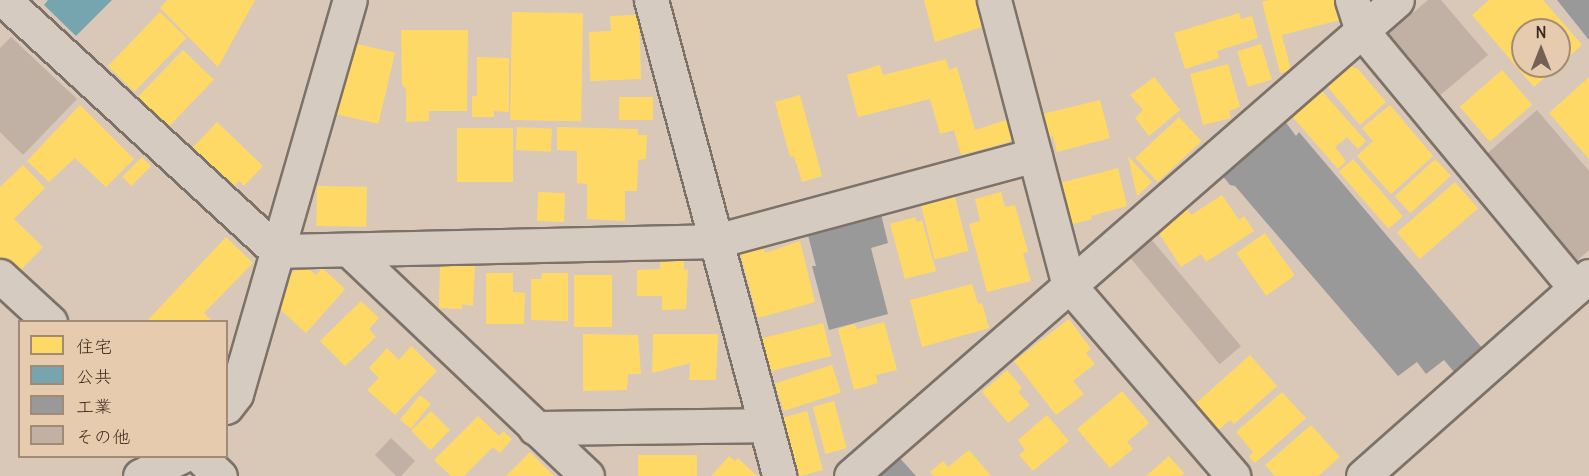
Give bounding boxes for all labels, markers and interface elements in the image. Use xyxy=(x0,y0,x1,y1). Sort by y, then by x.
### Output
north arrow xyxy=(1511,18,1571,78)
text: N xyxy=(1535,22,1547,42)
legend xyxy=(18,320,228,458)
text: 住宅 xyxy=(76,335,112,358)
text: 公共 xyxy=(76,365,112,388)
text: 工業 xyxy=(76,395,112,418)
text: その他 xyxy=(76,425,130,448)

